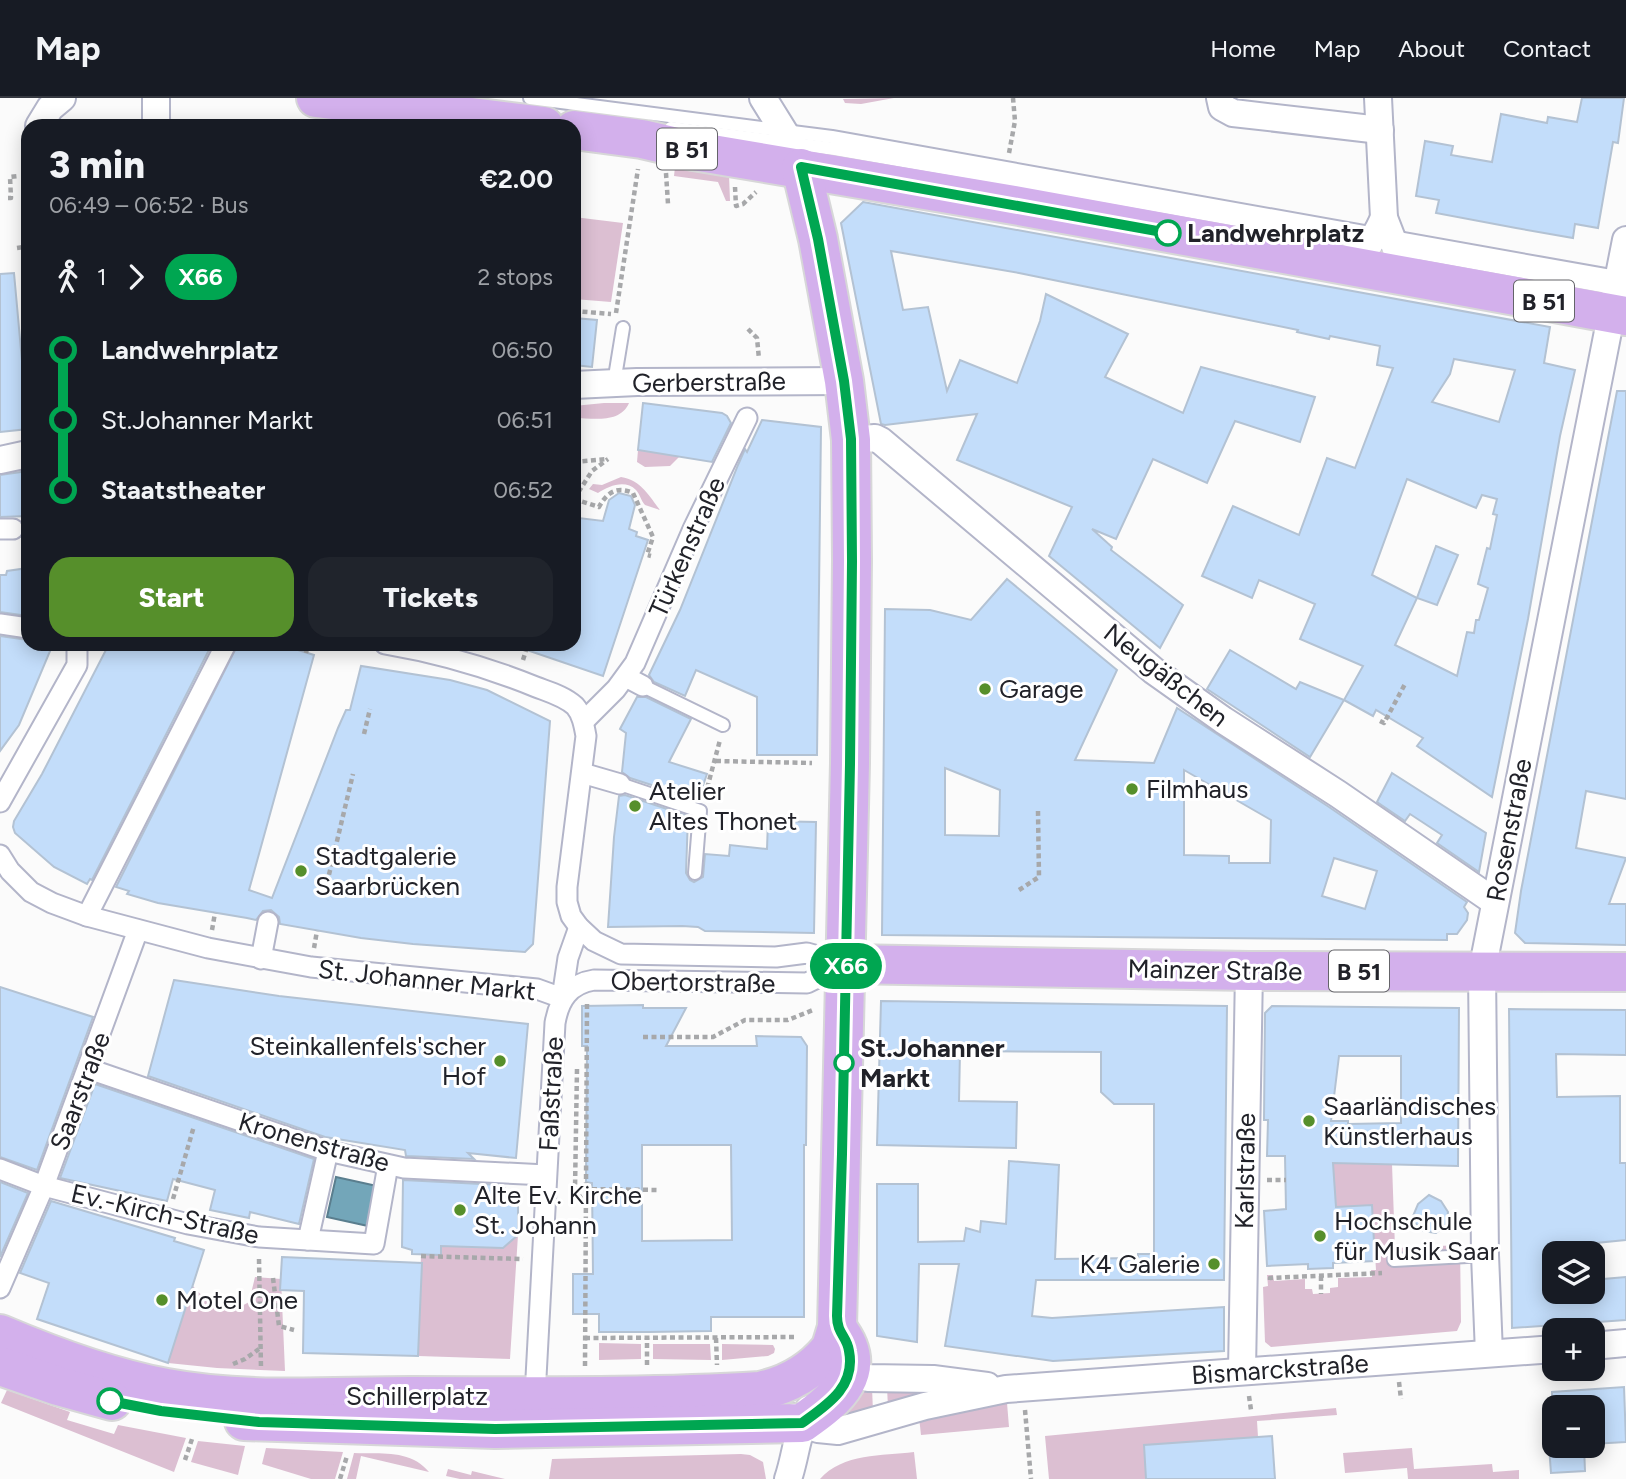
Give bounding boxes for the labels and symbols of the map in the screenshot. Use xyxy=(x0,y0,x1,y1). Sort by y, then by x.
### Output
road number: B 51 xyxy=(657,129,717,170)
place label: Landwehrplatz xyxy=(1187,217,1364,249)
marker: Landwehrplatz xyxy=(1155,220,1181,246)
road number: B 51 xyxy=(1514,280,1574,322)
street label: Gerberstraße xyxy=(632,365,786,399)
street label: Türkenstraße xyxy=(642,472,732,622)
street label: Neugäßchen xyxy=(1097,616,1235,734)
place label: Garage xyxy=(999,673,1084,705)
marker: Garage xyxy=(977,681,993,697)
street label: Rosenstraße xyxy=(1479,756,1539,904)
place label: Filmhaus xyxy=(1146,773,1248,805)
place label: Atelier Altes Thonet xyxy=(649,775,797,837)
marker: Filmhaus xyxy=(1124,781,1140,797)
marker: Atelier Altes Thonet xyxy=(627,798,643,814)
place label: Stadtgalerie Saarbrücken xyxy=(315,840,460,902)
marker: Stadtgalerie Saarbrücken xyxy=(293,863,309,879)
line badge: X66 xyxy=(806,943,886,989)
road number: B 51 xyxy=(1329,950,1389,992)
street label: Mainzer Straße xyxy=(1127,952,1303,988)
street label: St. Johanner Markt xyxy=(317,953,538,1007)
street label: Obertorstraße xyxy=(610,965,776,999)
street label: Saarstraße xyxy=(43,1027,117,1155)
place label: Steinkallenfels'scher Hof xyxy=(249,1030,486,1092)
place label: St.Johanner Markt xyxy=(860,1032,1005,1094)
street label: Faßstraße xyxy=(532,1036,570,1152)
marker: Steinkallenfels'scher Hof xyxy=(492,1053,508,1069)
marker: St.Johanner Markt xyxy=(834,1053,854,1073)
place label: Saarländisches Künstlerhaus xyxy=(1323,1090,1496,1152)
street label: Kronenstraße xyxy=(235,1105,393,1179)
street label: Karlstraße xyxy=(1228,1113,1262,1229)
marker: Saarländisches Künstlerhaus xyxy=(1301,1113,1317,1129)
street label: Ev.-Kirch-Straße xyxy=(68,1177,262,1251)
place label: Alte Ev. Kirche St. Johann xyxy=(474,1179,642,1241)
marker: Alte Ev. Kirche St. Johann xyxy=(452,1202,468,1218)
place label: Hochschule für Musik Saar xyxy=(1334,1205,1498,1267)
marker: Hochschule für Musik Saar xyxy=(1312,1228,1328,1244)
place label: K4 Galerie xyxy=(1080,1248,1200,1280)
marker: K4 Galerie xyxy=(1206,1256,1222,1272)
place label: Motel One xyxy=(176,1284,298,1316)
marker: Motel One xyxy=(154,1292,170,1308)
street label: Bismarckstraße xyxy=(1190,1347,1370,1391)
street label: Schillerplatz xyxy=(346,1380,488,1412)
unlabelled marker xyxy=(97,1388,123,1414)

